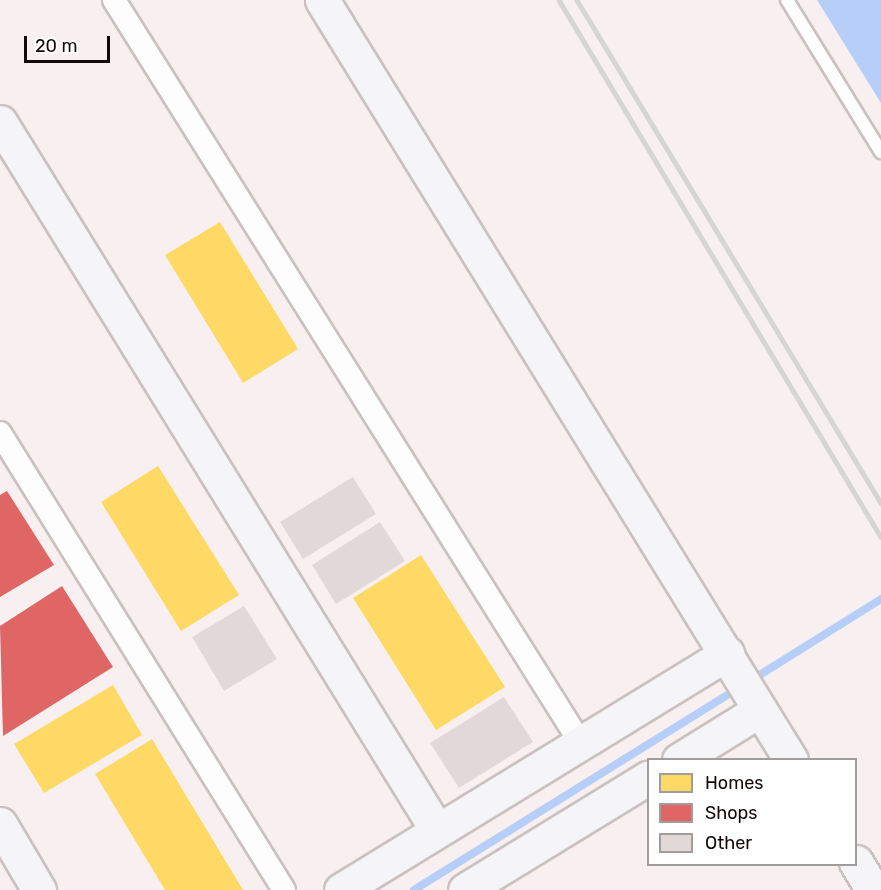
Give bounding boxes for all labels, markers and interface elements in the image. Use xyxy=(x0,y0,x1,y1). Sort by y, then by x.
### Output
scale bar xyxy=(27,24,112,62)
text: 20 m xyxy=(35,35,77,57)
legend xyxy=(647,758,857,866)
text: Homes xyxy=(705,772,763,794)
text: Shops xyxy=(705,802,757,824)
text: Other xyxy=(705,832,752,854)

